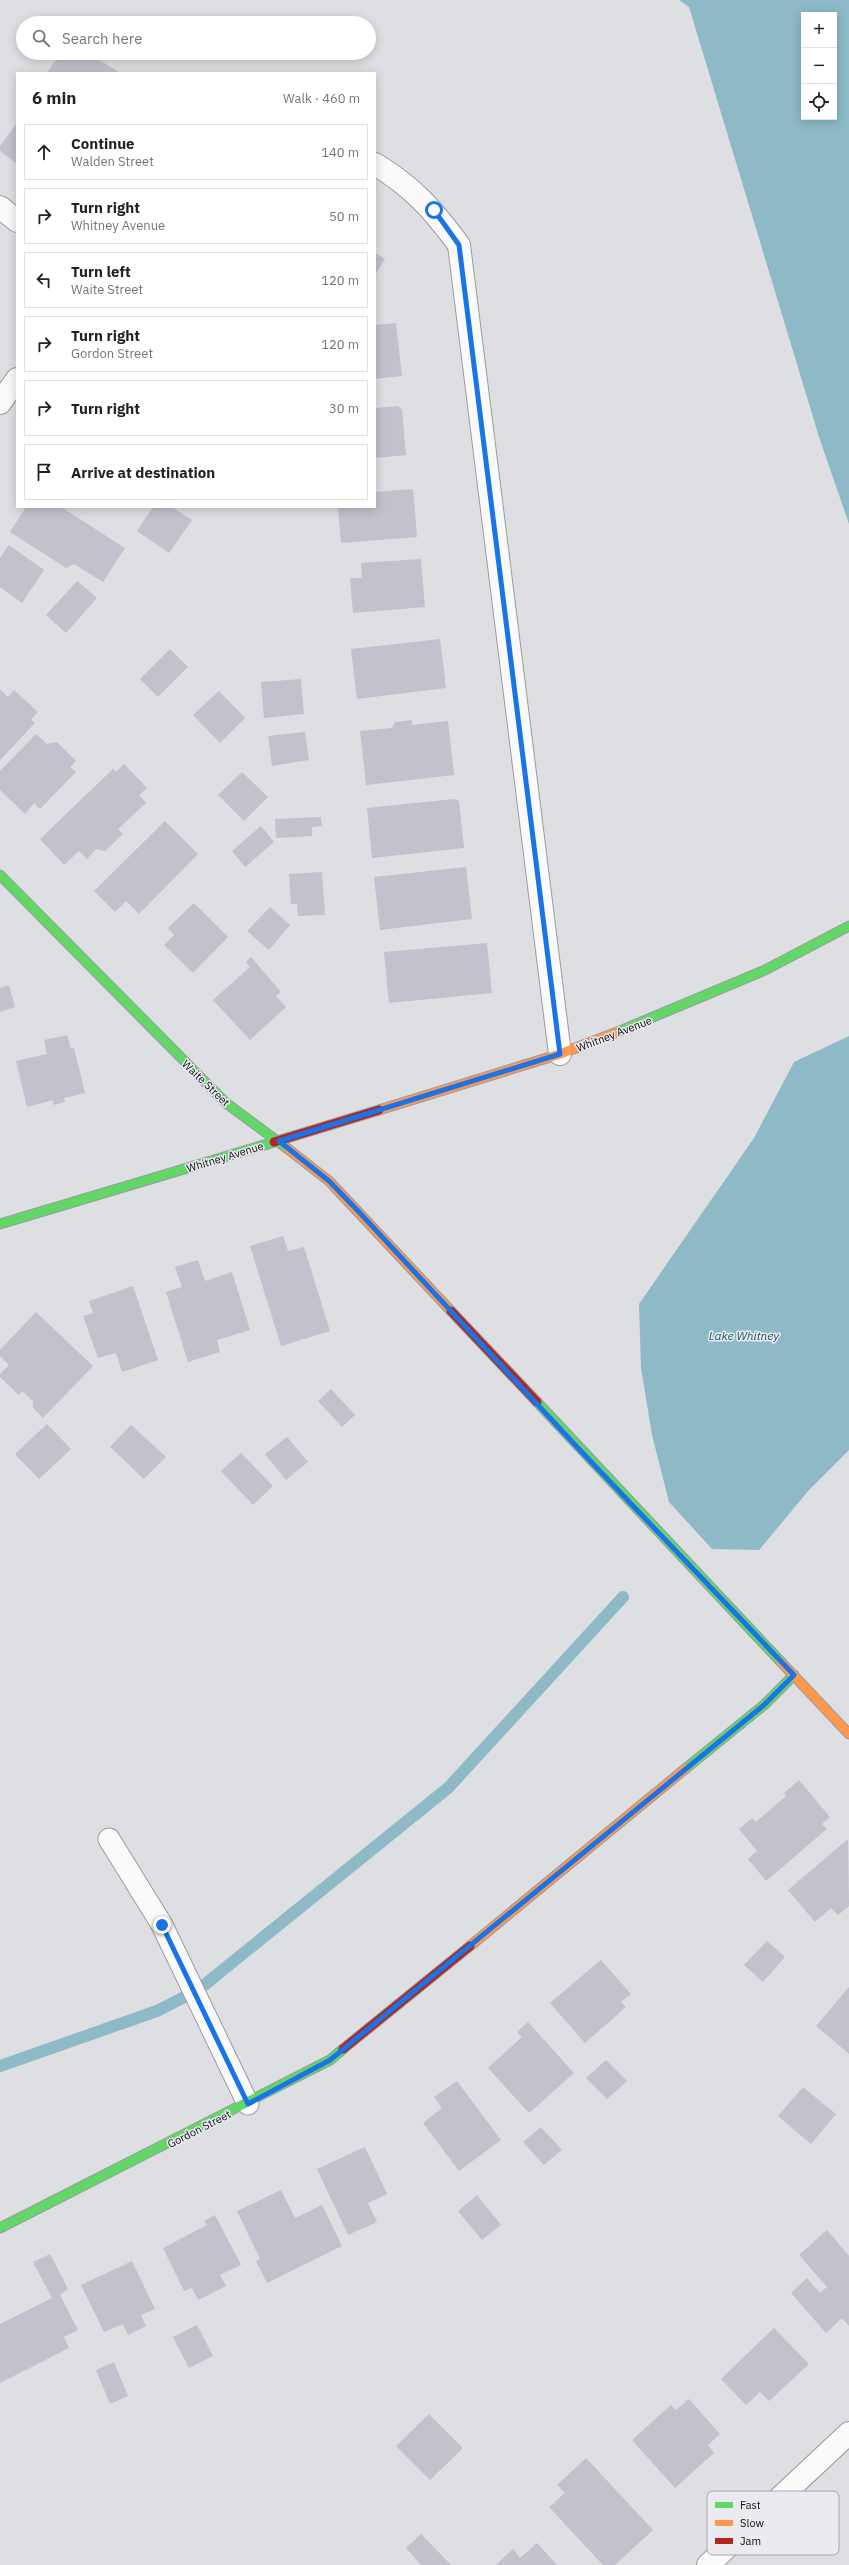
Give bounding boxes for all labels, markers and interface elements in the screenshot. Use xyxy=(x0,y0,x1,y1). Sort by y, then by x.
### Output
map controls xyxy=(801,12,837,120)
button: + xyxy=(801,12,837,48)
search box xyxy=(16,16,376,60)
icon: search xyxy=(30,27,52,49)
text: Search here xyxy=(62,29,142,48)
button: − xyxy=(801,48,837,84)
button: locate xyxy=(801,84,837,120)
text: 6 min xyxy=(32,87,76,109)
text: Walk · 460 m xyxy=(283,90,360,107)
text: Continue xyxy=(71,134,135,153)
icon: ahead xyxy=(33,141,55,163)
text: 140 m xyxy=(321,144,359,161)
text: Walden Street xyxy=(71,153,154,170)
text: Turn right xyxy=(71,198,140,217)
route start xyxy=(425,201,443,219)
icon: right xyxy=(33,205,55,227)
text: 50 m xyxy=(329,208,359,225)
text: Whitney Avenue xyxy=(71,217,165,234)
text: Turn left xyxy=(71,262,131,281)
icon: left xyxy=(33,269,55,291)
text: 120 m xyxy=(321,272,359,289)
text: Waite Street xyxy=(71,281,143,298)
text: Turn right xyxy=(71,326,140,345)
icon: right xyxy=(33,333,55,355)
text: 120 m xyxy=(321,336,359,353)
text: Gordon Street xyxy=(71,345,153,362)
icon: right xyxy=(33,397,55,419)
text: Turn right xyxy=(71,399,140,418)
text: 30 m xyxy=(329,400,359,417)
icon: arrive xyxy=(33,461,55,483)
text: Arrive at destination xyxy=(71,463,215,482)
street label: Whitney Avenue xyxy=(574,1013,654,1055)
street label: Waite Street xyxy=(179,1057,233,1109)
street label: Whitney Avenue xyxy=(185,1139,265,1175)
water label: Lake Whitney xyxy=(709,1328,780,1343)
route end xyxy=(153,1916,171,1934)
street label: Gordon Street xyxy=(165,2107,233,2151)
legend xyxy=(707,2491,839,2555)
text: Fast xyxy=(740,2498,761,2512)
text: Slow xyxy=(740,2516,764,2530)
text: Jam xyxy=(740,2534,761,2548)

